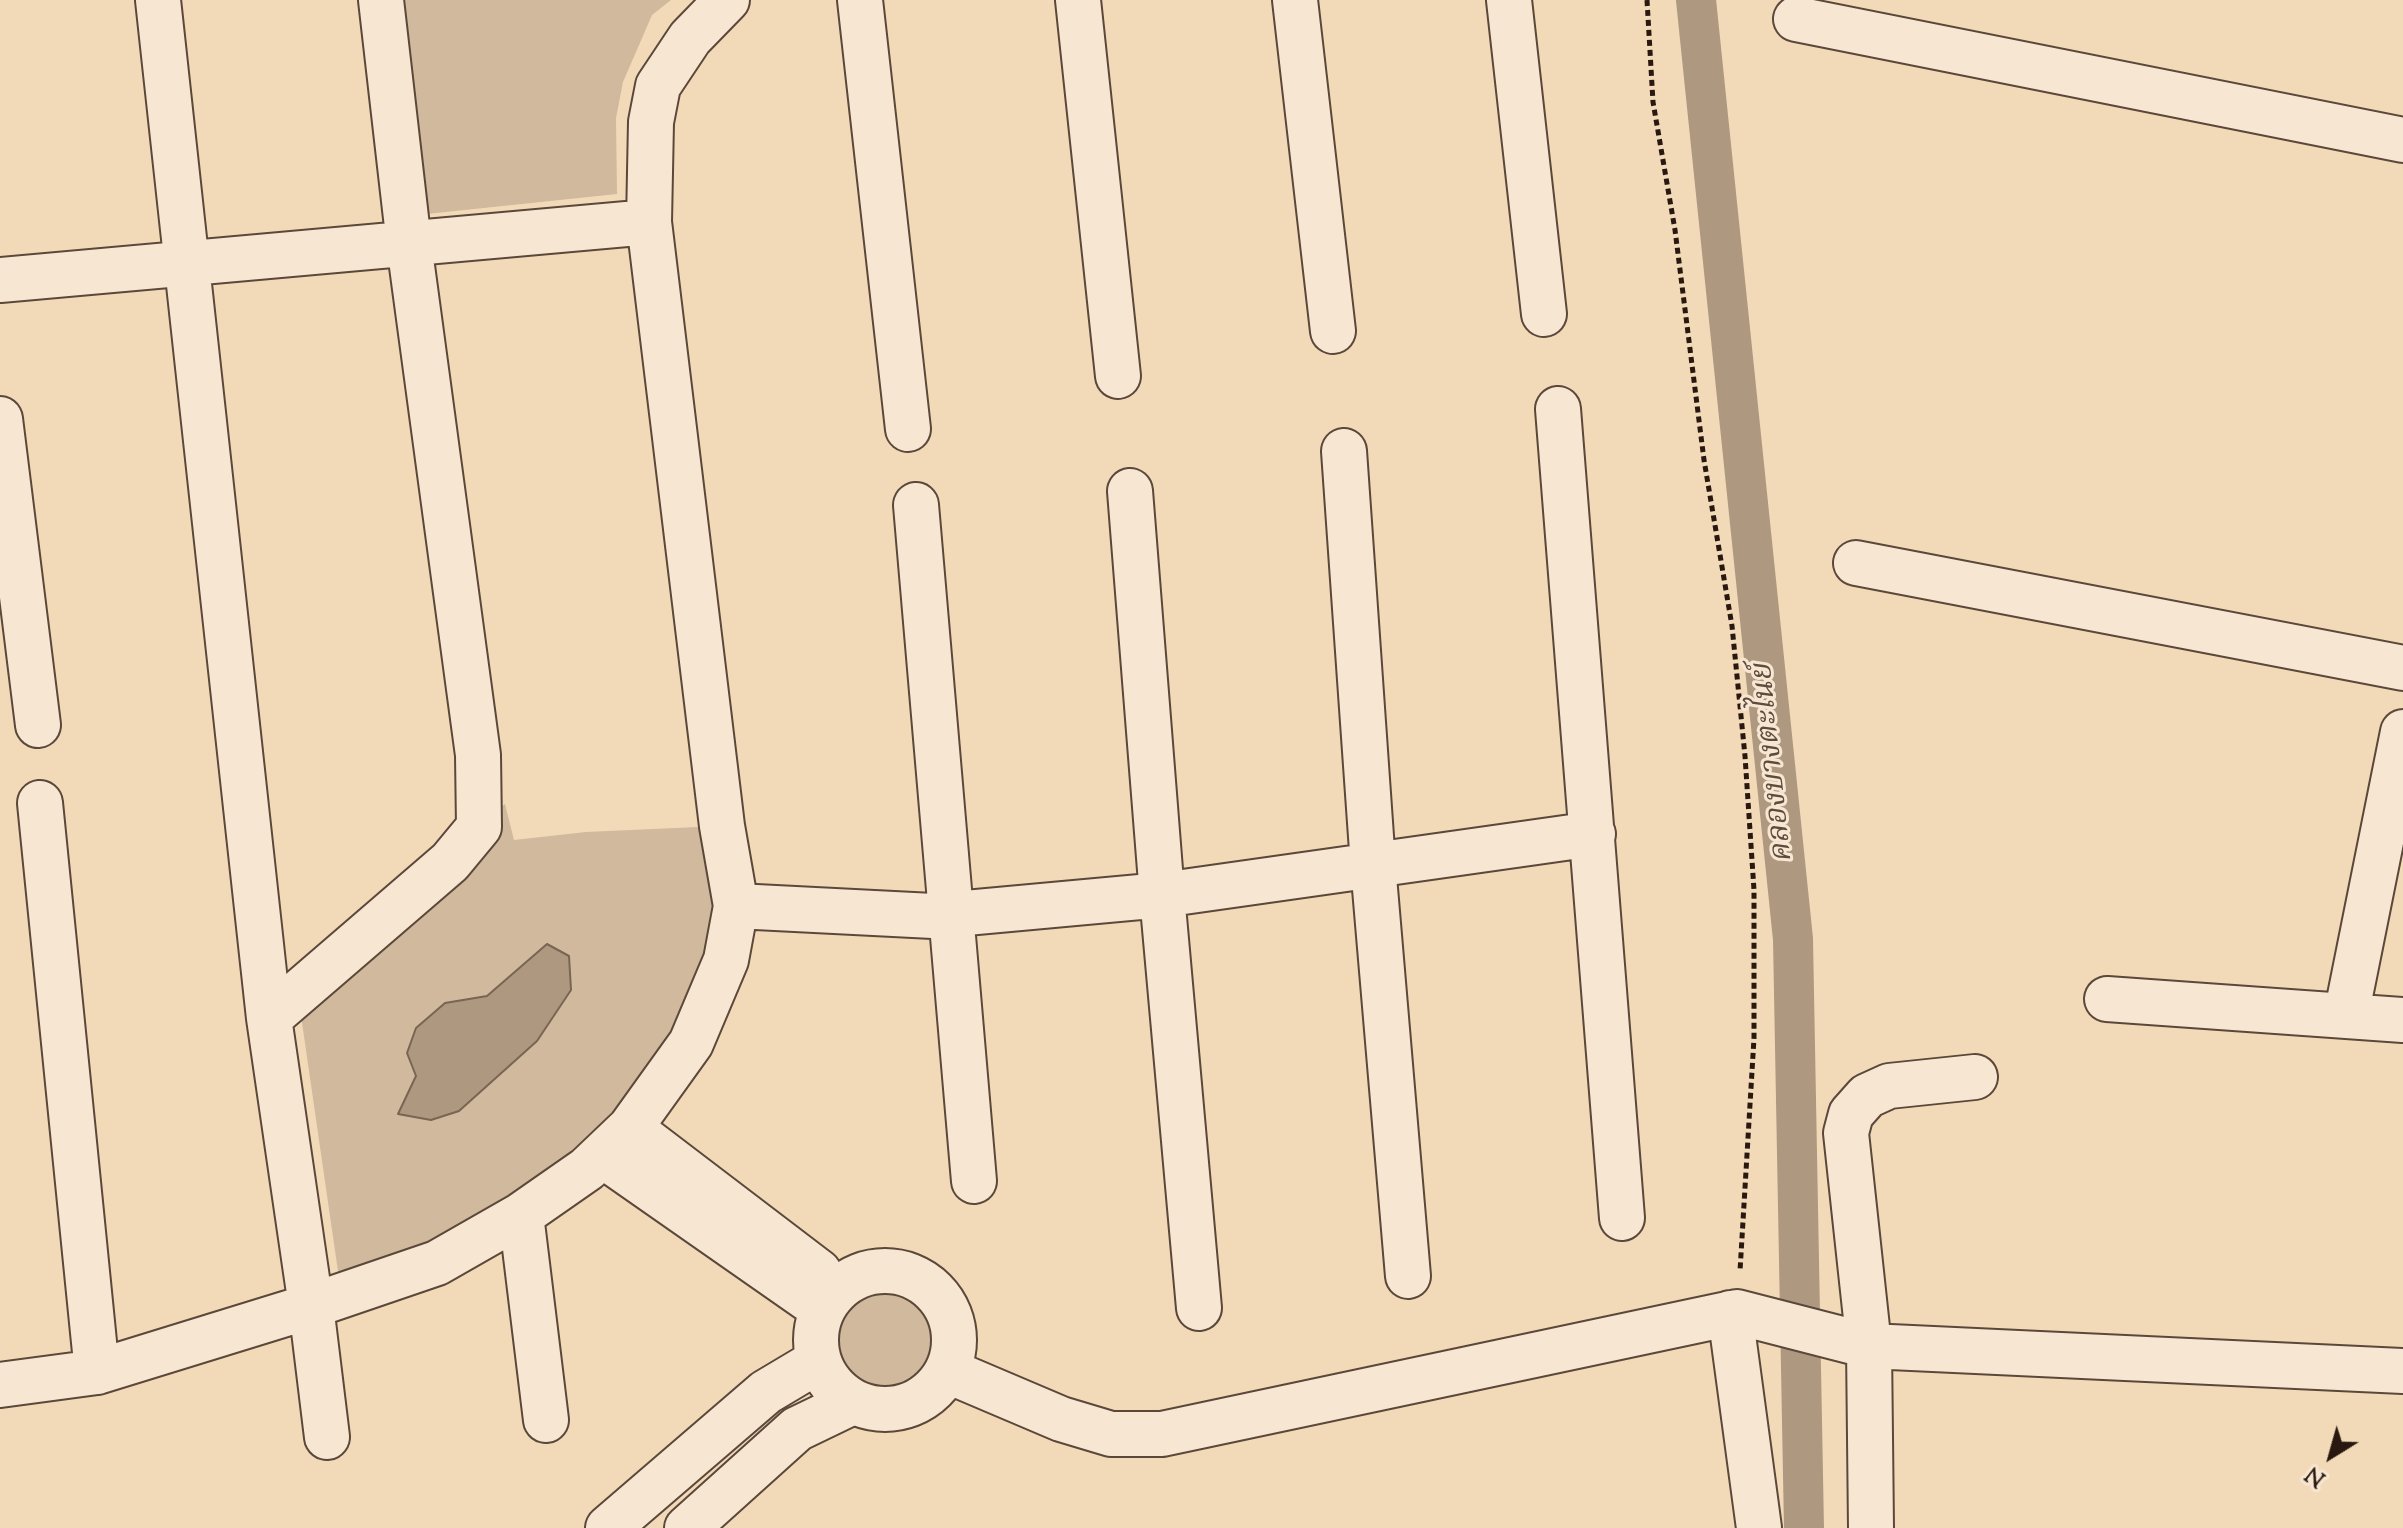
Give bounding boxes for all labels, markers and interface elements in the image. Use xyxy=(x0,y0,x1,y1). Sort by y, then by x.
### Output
water label: คลองบางตะไนย์ xyxy=(1747,662,1803,864)
north arrow xyxy=(2291,1416,2371,1496)
text: N xyxy=(2300,1457,2333,1493)

